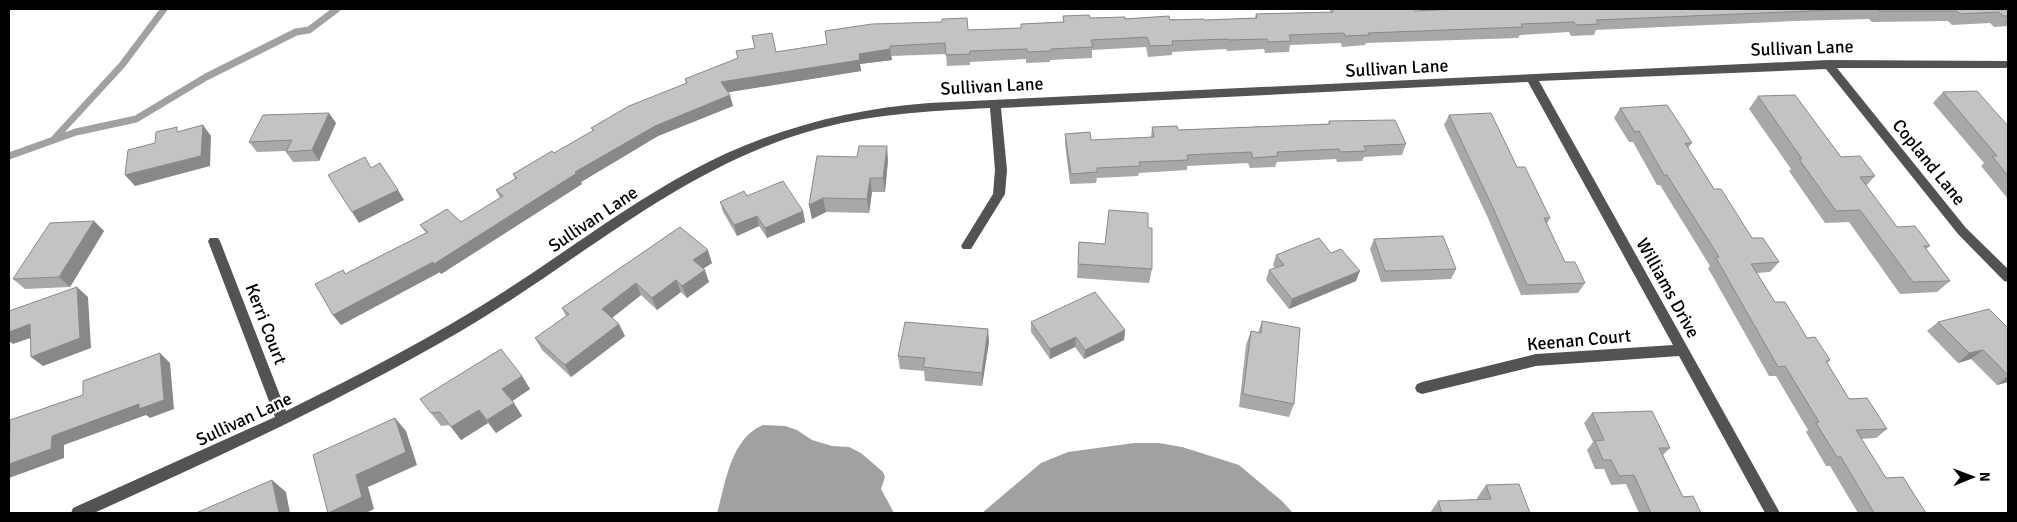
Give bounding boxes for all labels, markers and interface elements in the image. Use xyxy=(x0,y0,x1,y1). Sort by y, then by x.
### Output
street label: Sullivan Lane xyxy=(1750,35,1854,61)
street label: Sullivan Lane xyxy=(1345,54,1449,82)
street label: Sullivan Lane xyxy=(940,72,1044,100)
street label: Copland Lane xyxy=(1888,114,1970,210)
street label: Sullivan Lane xyxy=(544,181,642,257)
street label: Williams Drive xyxy=(1631,234,1705,342)
street label: Kerri Court xyxy=(240,280,292,368)
street label: Keenan Court xyxy=(1526,324,1632,356)
street label: Sullivan Lane xyxy=(193,387,295,451)
north arrow xyxy=(1947,452,1997,502)
text: N xyxy=(1976,472,1993,482)

